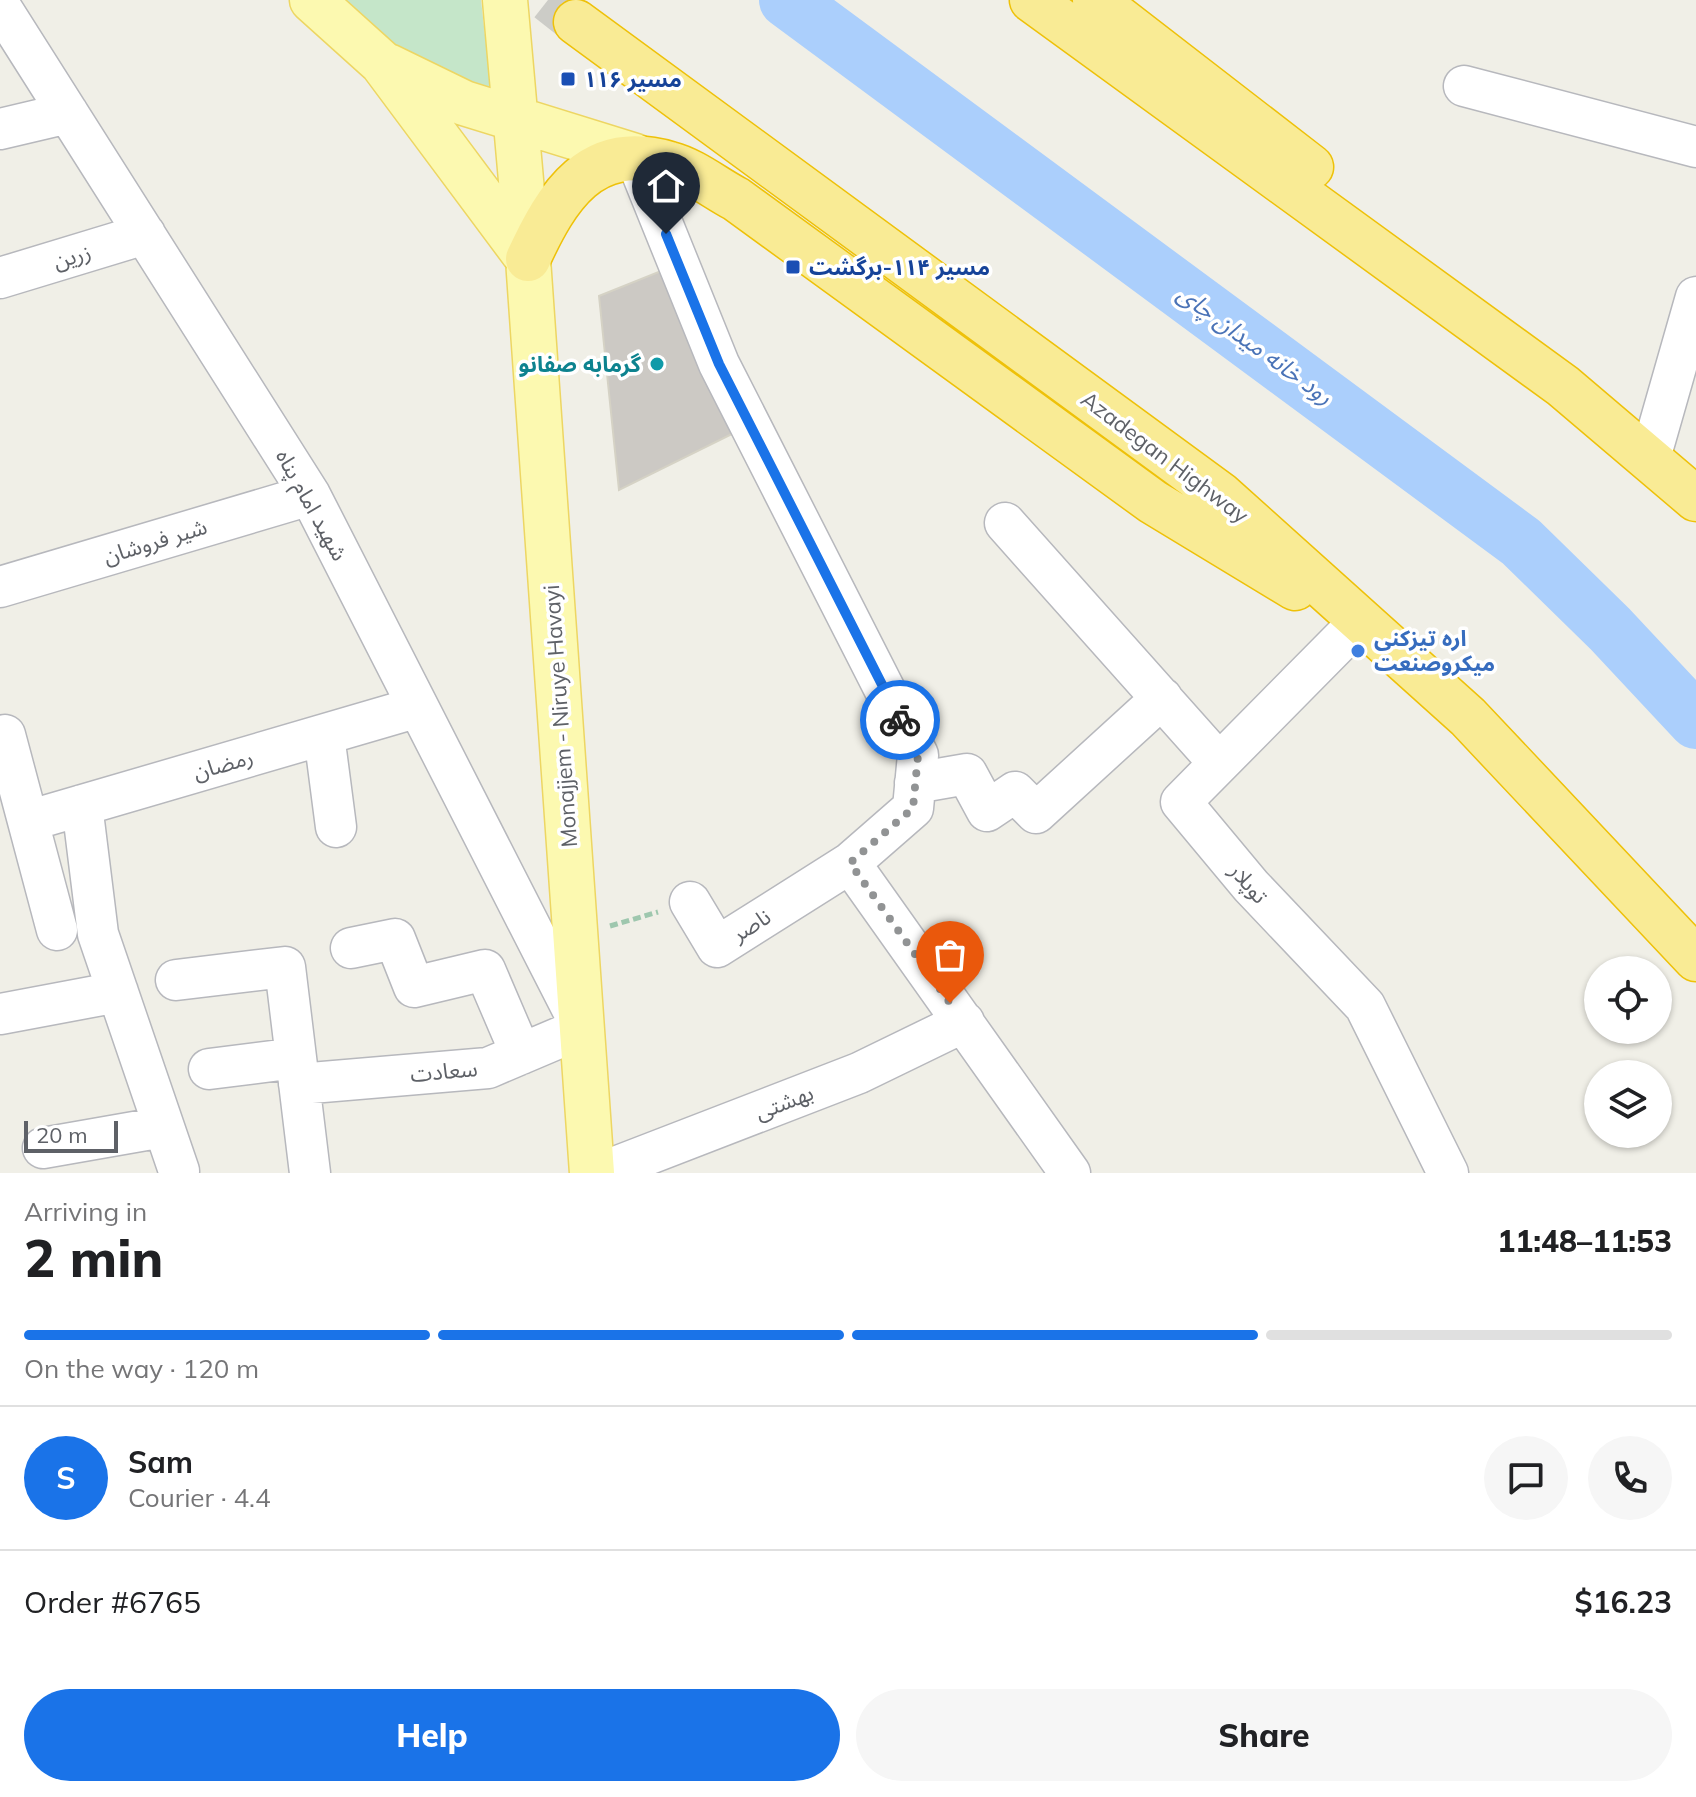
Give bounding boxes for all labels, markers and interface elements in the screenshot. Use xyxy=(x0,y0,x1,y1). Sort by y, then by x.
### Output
place label: مسیر ۱۱۶ xyxy=(584,65,682,93)
marker: مسیر ۱۱۶ xyxy=(559,70,577,88)
pin xyxy=(632,152,700,234)
icon: home xyxy=(644,164,688,208)
street label: زرین xyxy=(50,237,94,275)
place label: مسیر ۱۱۴-برگشت xyxy=(809,253,990,281)
marker: مسیر ۱۱۴-برگشت xyxy=(784,258,802,276)
water label: رود خانه میدان چای xyxy=(1171,278,1339,412)
place label: گرمابه صفانو xyxy=(518,350,642,378)
marker: گرمابه صفانو xyxy=(648,355,666,373)
street label: Azadegan Highway xyxy=(1076,385,1255,529)
street label: شهید امام پناه xyxy=(267,444,354,567)
street label: شیر فروشان xyxy=(100,512,210,570)
street label: Monajjem - Niruye Havayi xyxy=(537,584,583,848)
place label: اره تیزکنی میکروصنعت xyxy=(1374,624,1495,677)
marker: اره تیزکنی میکروصنعت xyxy=(1349,642,1367,660)
courier xyxy=(860,680,940,760)
icon: bike xyxy=(878,698,922,742)
street label: رمضان xyxy=(190,742,256,786)
street label: توپلار xyxy=(1222,856,1274,910)
street label: ناصر xyxy=(725,902,776,948)
pin xyxy=(916,921,984,1003)
icon: bag xyxy=(928,933,972,977)
map controls xyxy=(1584,956,1672,1148)
button: locate xyxy=(1584,956,1672,1044)
street label: سعادت xyxy=(409,1054,479,1088)
button: layers xyxy=(1584,1060,1672,1148)
street label: بهشتی xyxy=(751,1078,817,1126)
scale bar xyxy=(24,1117,118,1153)
text: 20 m xyxy=(36,1121,87,1149)
text: Arriving in xyxy=(24,1195,147,1228)
text: 11:48–11:53 xyxy=(1497,1222,1672,1260)
text: 2 min xyxy=(24,1225,163,1290)
text: On the way · 120 m xyxy=(24,1352,259,1385)
button: chat xyxy=(1484,1436,1568,1520)
button: phone xyxy=(1588,1436,1672,1520)
text: Sam xyxy=(128,1443,193,1481)
text: S xyxy=(56,1459,76,1497)
text: Courier · 4.4 xyxy=(128,1481,271,1514)
text: Order #6765 xyxy=(24,1583,201,1621)
text: $16.23 xyxy=(1575,1583,1672,1621)
button: Help xyxy=(24,1689,840,1781)
button: Share xyxy=(856,1689,1672,1781)

